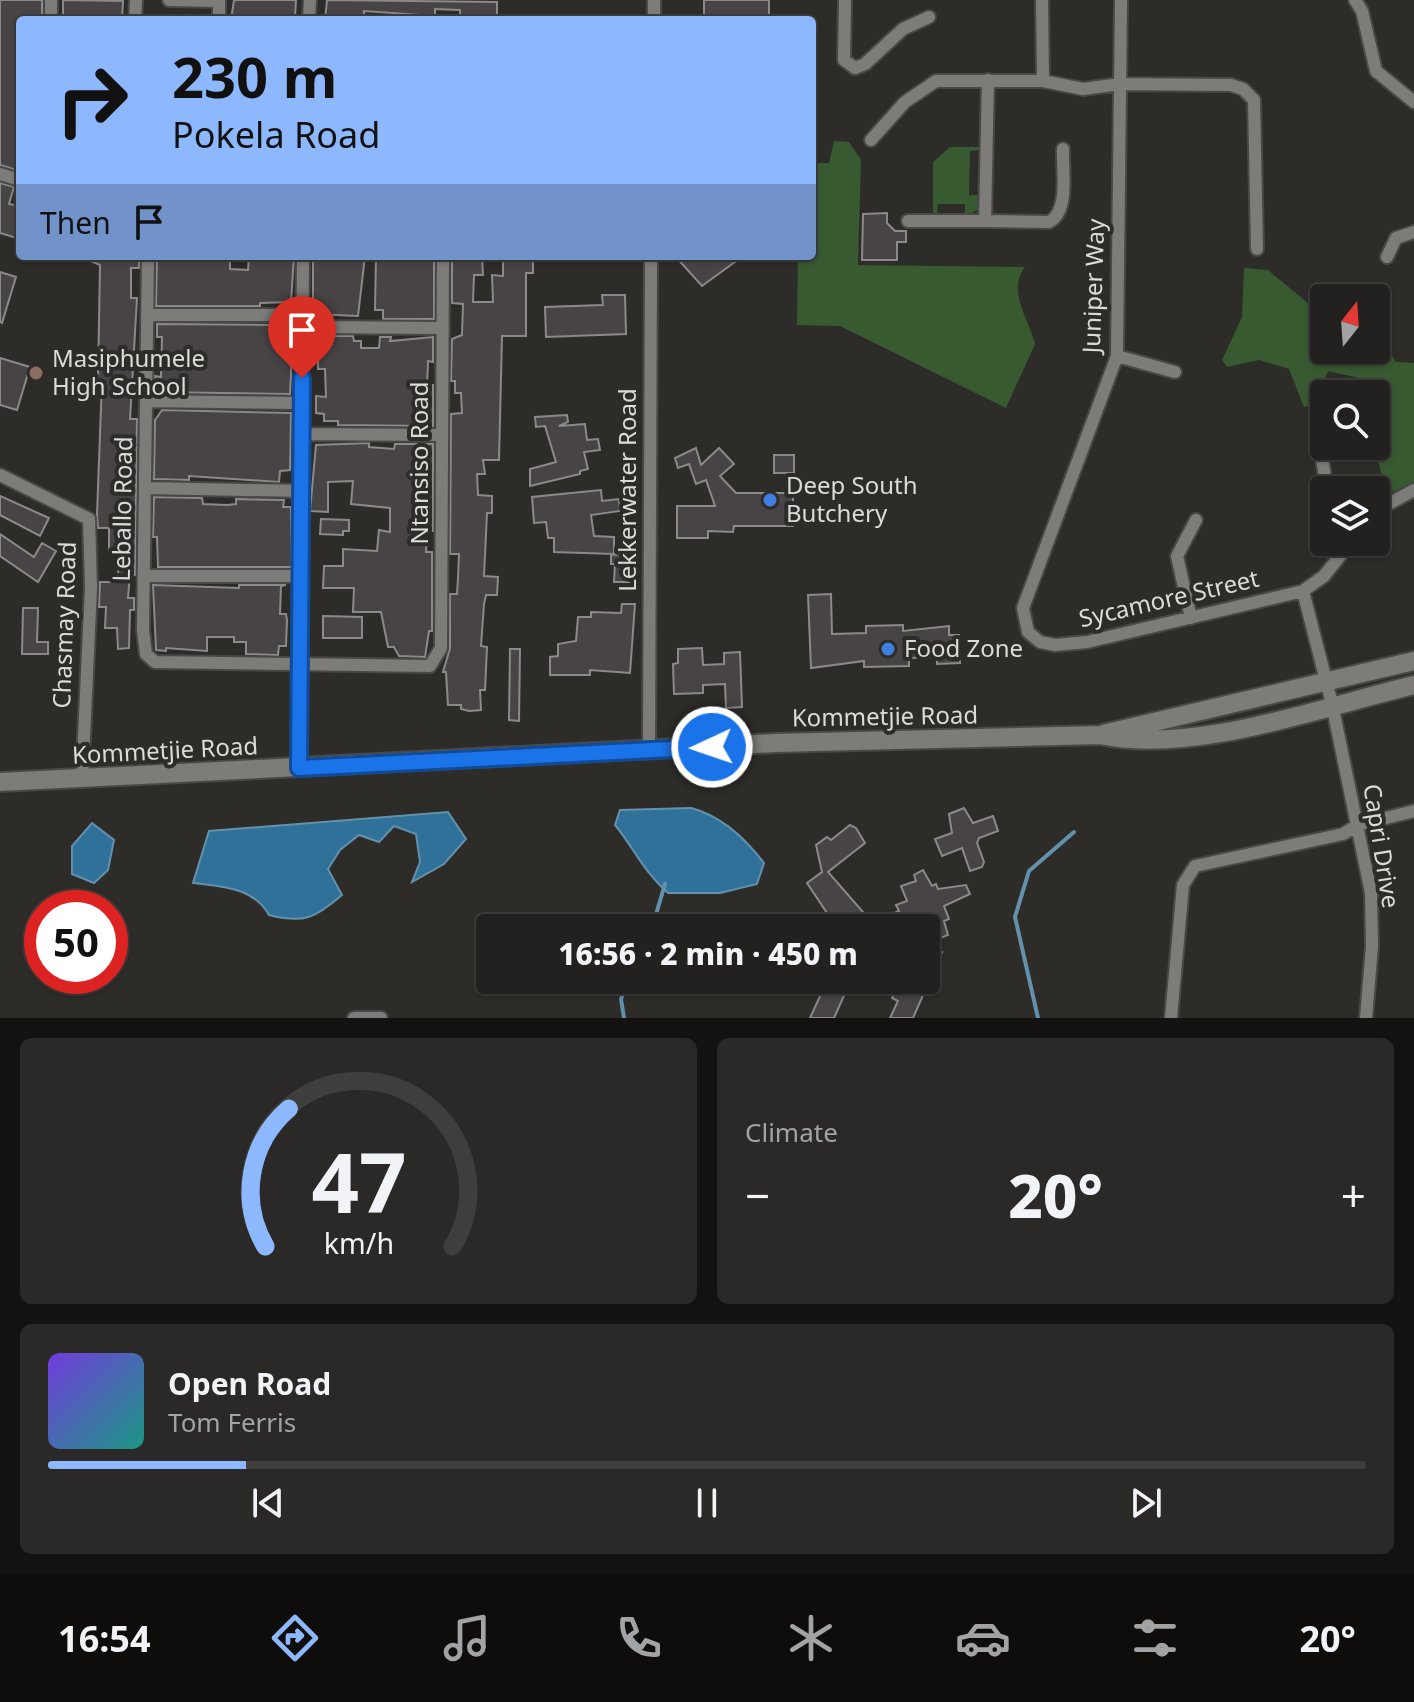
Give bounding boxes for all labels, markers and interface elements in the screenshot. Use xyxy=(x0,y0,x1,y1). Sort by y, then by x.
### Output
text: 230 m xyxy=(172,38,337,114)
icon: right xyxy=(40,48,144,152)
text: Pokela Road xyxy=(172,110,380,159)
icon: arrive xyxy=(127,200,171,244)
text: Then xyxy=(40,202,111,243)
street label: Juniper Way xyxy=(1074,217,1111,356)
north arrow xyxy=(1310,284,1390,364)
map controls xyxy=(1310,284,1390,556)
pin xyxy=(268,296,336,378)
icon: arrive xyxy=(280,308,324,352)
place label: Masiphumele High School xyxy=(52,341,205,402)
marker: Masiphumele High School xyxy=(27,364,45,382)
button: search xyxy=(1310,380,1390,460)
street label: Ntansiso Road xyxy=(402,382,435,544)
street label: Lekkerwater Road xyxy=(610,388,643,592)
street label: Leballo Road xyxy=(104,436,139,582)
place label: Deep South Butchery xyxy=(786,468,918,529)
button: layers xyxy=(1310,476,1390,556)
marker: Deep South Butchery xyxy=(761,491,779,509)
street label: Chasmay Road xyxy=(44,541,83,709)
street label: Sycamore Street xyxy=(1076,561,1262,634)
place label: Food Zone xyxy=(904,631,1023,664)
marker: Food Zone xyxy=(879,640,897,658)
street label: Kommetjie Road xyxy=(792,697,978,734)
position arrow xyxy=(670,705,754,789)
street label: Kommetjie Road xyxy=(71,728,259,771)
street label: Capri Drive xyxy=(1356,781,1409,910)
speed limit sign: 50 xyxy=(24,890,128,994)
text: 16:56 · 2 min · 450 m xyxy=(558,933,858,974)
text: Climate xyxy=(745,1114,838,1150)
text: 47 xyxy=(311,1124,406,1237)
text: 20° xyxy=(1008,1154,1103,1236)
text: − xyxy=(745,1165,770,1225)
text: + xyxy=(1341,1165,1366,1225)
text: km/h xyxy=(323,1223,394,1262)
text: Open Road xyxy=(168,1363,331,1404)
text: Tom Ferris xyxy=(168,1404,296,1440)
icon: previous xyxy=(246,1481,290,1525)
icon: pause xyxy=(685,1481,729,1525)
icon: next xyxy=(1124,1481,1168,1525)
icon: directions xyxy=(267,1610,323,1666)
icon: music xyxy=(439,1610,495,1666)
icon: phone xyxy=(611,1610,667,1666)
icon: climate xyxy=(783,1610,839,1666)
icon: car xyxy=(955,1610,1011,1666)
icon: filters xyxy=(1127,1610,1183,1666)
text: 16:54 xyxy=(58,1614,151,1663)
text: 20° xyxy=(1299,1614,1356,1663)

